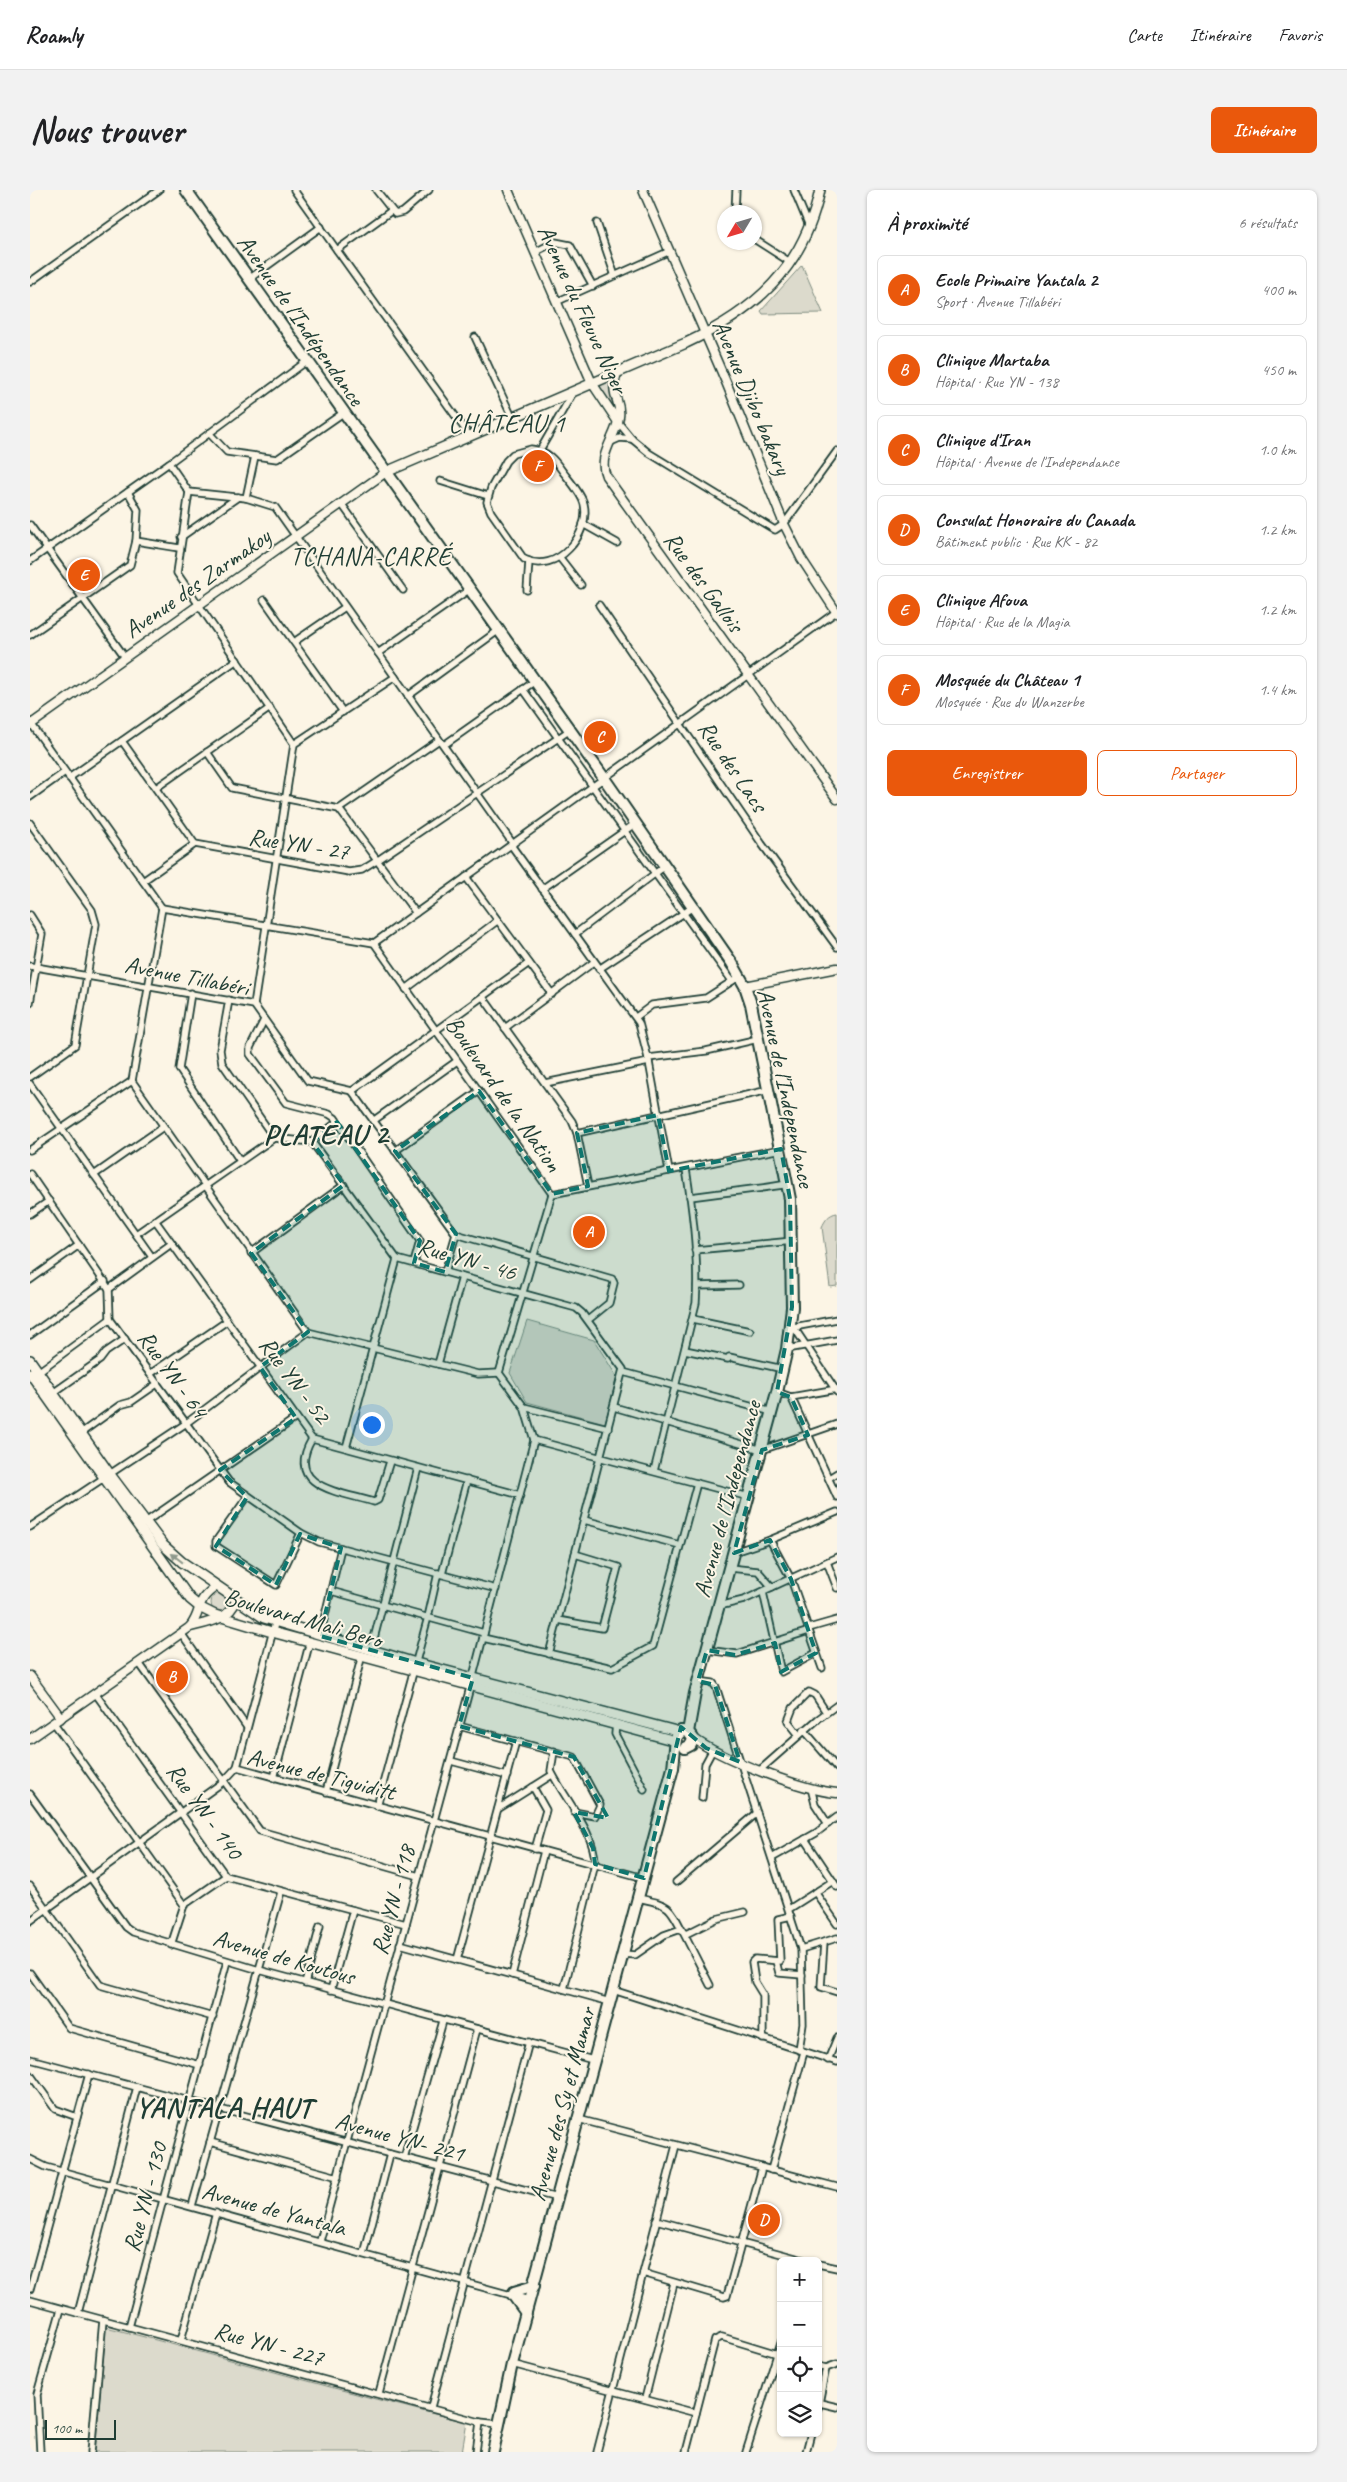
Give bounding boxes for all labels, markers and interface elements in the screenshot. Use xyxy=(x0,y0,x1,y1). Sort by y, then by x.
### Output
text: Roamly xyxy=(25,20,82,50)
text: Carte xyxy=(1127,24,1162,46)
text: Itinéraire xyxy=(1190,24,1251,46)
text: Favoris xyxy=(1279,24,1322,46)
button: Itinéraire xyxy=(1211,107,1317,153)
text: Nous trouver xyxy=(30,108,184,153)
north arrow xyxy=(717,205,762,250)
text: À proximité xyxy=(887,210,967,236)
text: 6 résultats xyxy=(1238,213,1297,233)
street label: Avenue du Fleuve Niger xyxy=(531,220,636,400)
street label: Avenue de l'Indépendance xyxy=(231,229,372,413)
text: Ecole Primaire Yantala 2 xyxy=(935,268,1098,292)
text: A xyxy=(900,280,908,300)
text: 400 m xyxy=(1262,280,1296,300)
text: Sport · Avenue Tillabéri xyxy=(935,292,1060,312)
street label: Avenue Djibo bakary xyxy=(706,315,799,481)
text: Clinique Martaba xyxy=(935,348,1049,372)
text: B xyxy=(900,360,908,380)
text: 450 m xyxy=(1262,360,1296,380)
text: Hôpital · Rue YN - 138 xyxy=(935,372,1058,392)
district label: CHÂTEAU 1 xyxy=(448,407,566,440)
text: Clinique d'Iran xyxy=(935,428,1030,452)
text: C xyxy=(900,440,908,460)
text: 1.0 km xyxy=(1259,440,1296,460)
pin: F xyxy=(522,447,554,485)
text: Hôpital · Avenue de l'Independance xyxy=(935,452,1119,472)
text: Consulat Honoraire du Canada xyxy=(935,508,1134,532)
street label: Avenue des Zarmakoy xyxy=(118,520,277,645)
text: D xyxy=(899,520,909,540)
text: 1.2 km xyxy=(1259,520,1296,540)
street label: Rue des Gallois xyxy=(657,526,752,640)
text: Bâtiment public · Rue KK - 82 xyxy=(935,532,1097,552)
district label: TCHANA-CARRÉ xyxy=(290,541,453,573)
pin: E xyxy=(68,556,100,594)
text: Clinique Afoua xyxy=(935,588,1027,612)
text: E xyxy=(900,600,908,620)
text: 1.2 km xyxy=(1259,600,1296,620)
text: Hôpital · Rue de la Magia xyxy=(935,612,1069,632)
text: Mosquée du Château 1 xyxy=(935,668,1080,692)
text: F xyxy=(900,680,908,700)
text: 1.4 km xyxy=(1259,680,1296,700)
text: Mosquée · Rue du Wanzerbe xyxy=(935,692,1084,712)
street label: Rue des Lacs xyxy=(692,715,776,820)
pin: C xyxy=(584,718,616,756)
button: Enregistrer xyxy=(887,750,1087,796)
button: Partager xyxy=(1097,750,1297,796)
street label: Rue YN - 27 xyxy=(247,821,352,867)
street label: Avenue Tillabéri xyxy=(122,949,254,1003)
street label: Avenue de l'Independance xyxy=(750,986,822,1192)
street label: Boulevard de la Nation xyxy=(439,1010,569,1178)
district label: PLATEAU 2 xyxy=(263,1116,390,1153)
pin: A xyxy=(573,1213,605,1251)
street label: Rue YN - 46 xyxy=(414,1231,521,1288)
street label: Rue YN - 64 xyxy=(131,1324,216,1426)
street label: Rue YN - 52 xyxy=(253,1331,339,1431)
street label: Avenue de l'Independance xyxy=(686,1395,768,1601)
your location xyxy=(359,1412,385,1438)
one-way arrow xyxy=(171,1553,184,1563)
street label: Boulevard Mali Bero xyxy=(221,1581,388,1656)
pin: B xyxy=(156,1658,188,1696)
street label: Avenue de Tiguiditt xyxy=(244,1741,400,1807)
street label: Rue YN - 140 xyxy=(160,1757,251,1867)
street label: Rue YN - 118 xyxy=(364,1840,423,1958)
street label: Avenue de Koutous xyxy=(210,1922,360,1992)
street label: Avenue des Sy et Mamar xyxy=(522,2002,603,2204)
district label: YANTALA HAUT xyxy=(135,2089,318,2126)
street label: Avenue YN- 221 xyxy=(332,2105,469,2169)
street label: Rue YN - 130 xyxy=(116,2137,175,2255)
street label: Avenue de Yantala xyxy=(199,2175,350,2243)
pin: D xyxy=(748,2201,780,2239)
map controls xyxy=(777,2257,822,2437)
button: + xyxy=(777,2257,822,2302)
button: − xyxy=(777,2302,822,2347)
street label: Rue YN - 227 xyxy=(211,2315,328,2373)
button: locate xyxy=(777,2347,822,2392)
button: layers xyxy=(777,2392,822,2437)
scale bar xyxy=(45,2417,116,2440)
text: 100 m xyxy=(52,2420,82,2437)

